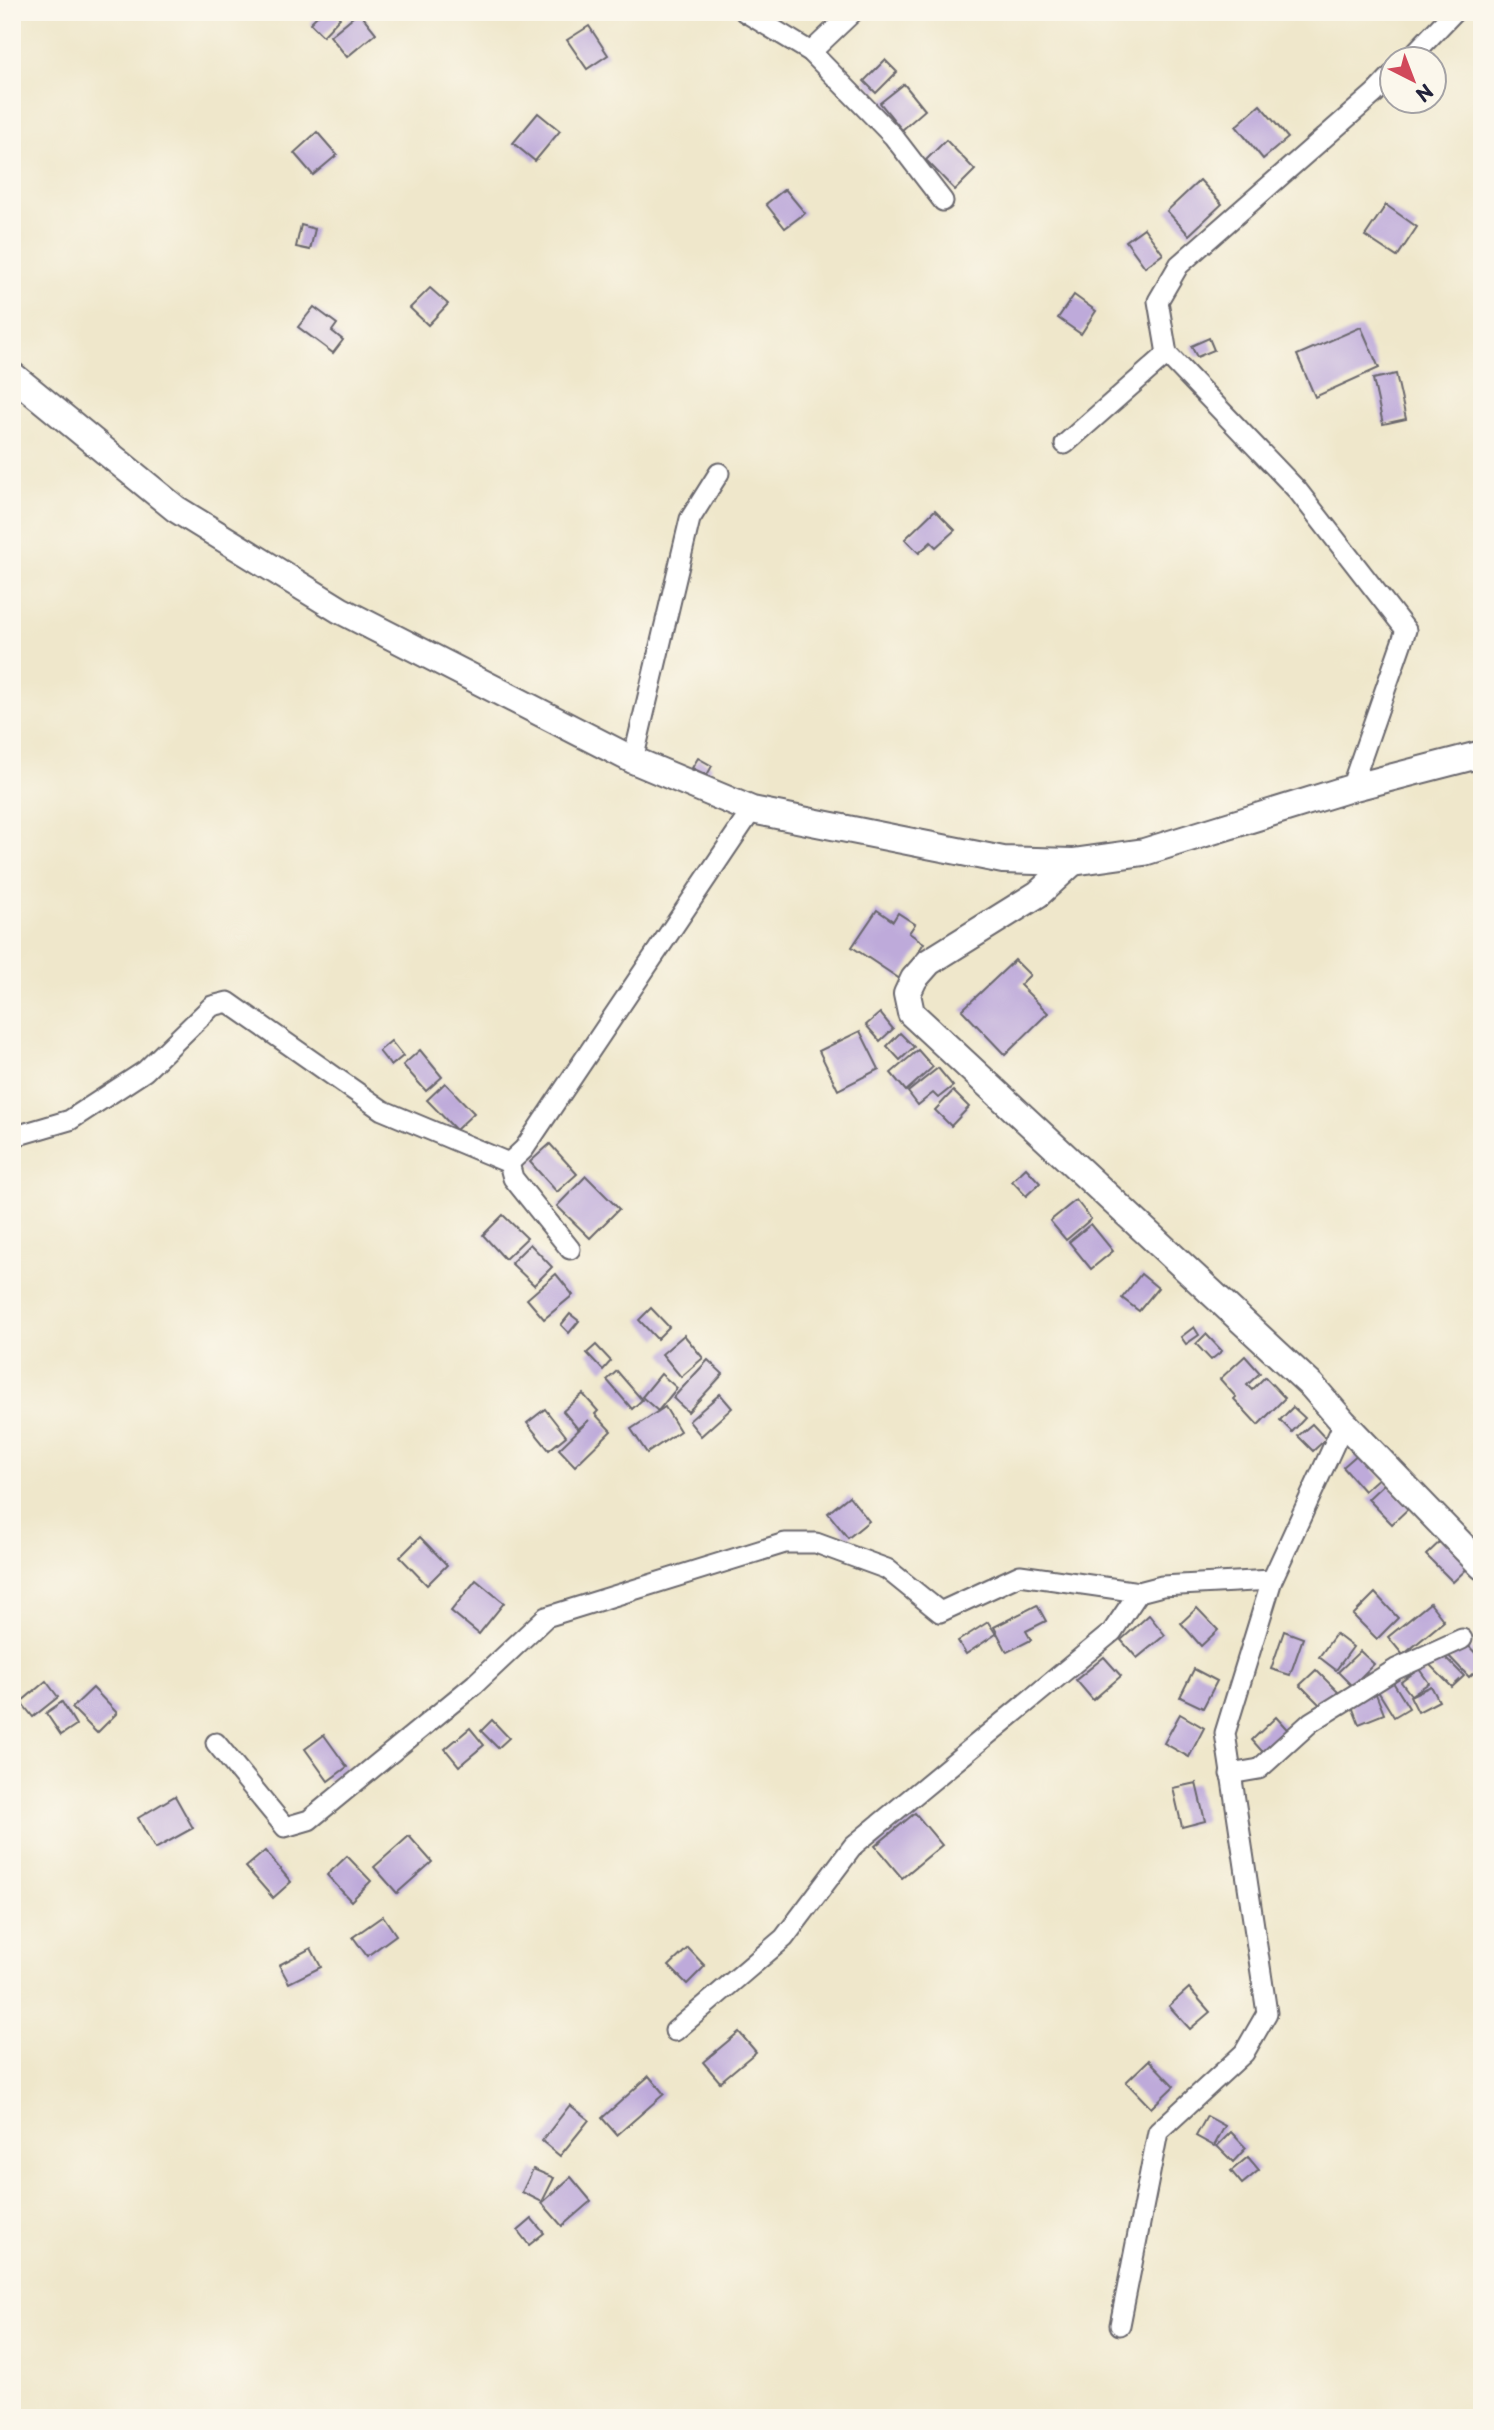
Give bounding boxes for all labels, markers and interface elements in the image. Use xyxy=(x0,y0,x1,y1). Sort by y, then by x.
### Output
north arrow xyxy=(1378,46,1448,116)
text: N xyxy=(1410,78,1440,109)

